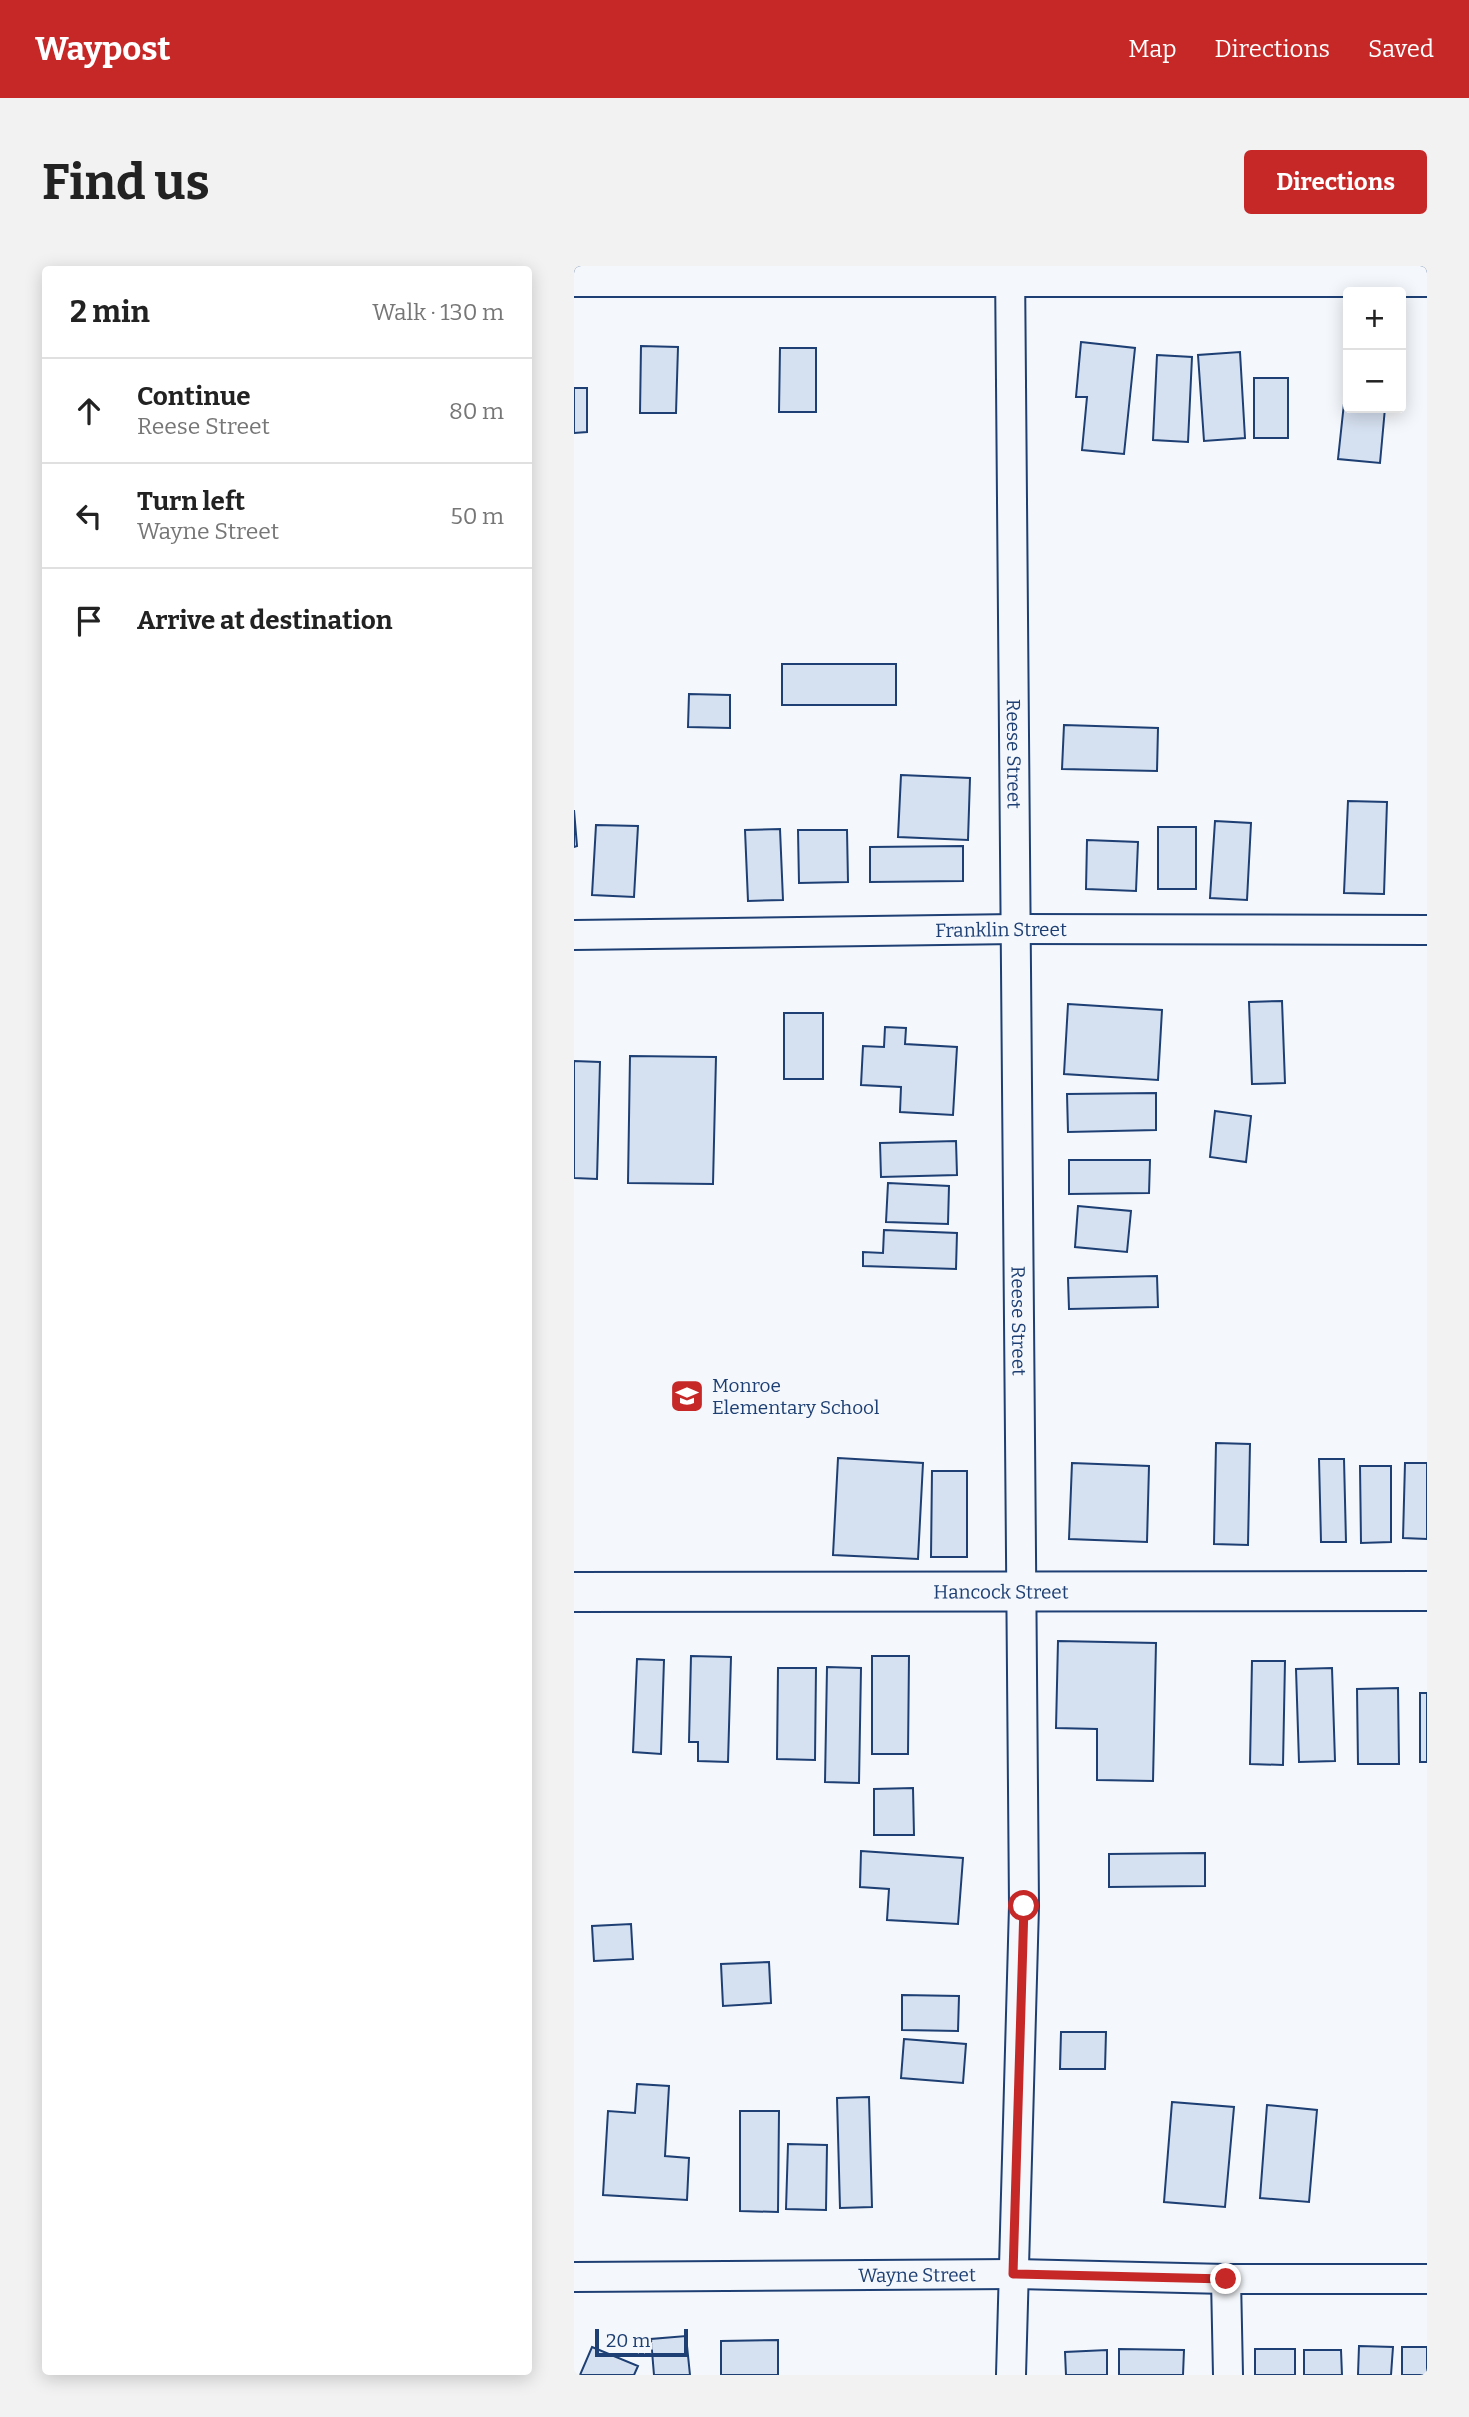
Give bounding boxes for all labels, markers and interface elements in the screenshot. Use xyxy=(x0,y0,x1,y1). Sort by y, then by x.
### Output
text: Waypost xyxy=(35,29,171,69)
text: Map xyxy=(1128,35,1177,63)
text: Directions xyxy=(1215,35,1330,63)
text: Saved xyxy=(1368,35,1434,63)
button: Directions xyxy=(1244,150,1427,214)
text: Find us xyxy=(42,153,210,212)
map controls xyxy=(1343,287,1406,413)
button: + xyxy=(1343,287,1406,350)
text: 2 min xyxy=(70,294,150,330)
text: Walk · 130 m xyxy=(372,298,504,326)
button: − xyxy=(1343,350,1406,413)
text: Continue xyxy=(137,381,251,412)
icon: ahead xyxy=(70,392,108,430)
text: 80 m xyxy=(449,397,504,425)
text: Reese Street xyxy=(137,412,270,440)
text: Turn left xyxy=(137,486,245,517)
icon: left xyxy=(70,497,108,535)
text: 50 m xyxy=(450,502,504,530)
text: Wayne Street xyxy=(137,517,279,545)
icon: arrive xyxy=(70,602,108,640)
text: Arrive at destination xyxy=(137,605,392,636)
street label: Reese Street xyxy=(1002,699,1026,809)
street label: Franklin Street xyxy=(935,918,1067,942)
street label: Reese Street xyxy=(1007,1266,1030,1376)
place label: Monroe Elementary School xyxy=(712,1374,879,1419)
school or university icon: Monroe Elementary School xyxy=(668,1377,706,1415)
street label: Hancock Street xyxy=(933,1580,1069,1604)
route start xyxy=(1008,1890,1039,1921)
street label: Wayne Street xyxy=(858,2263,976,2287)
route end xyxy=(1210,2263,1241,2294)
scale bar xyxy=(595,2326,688,2358)
text: 20 m xyxy=(606,2329,650,2352)

